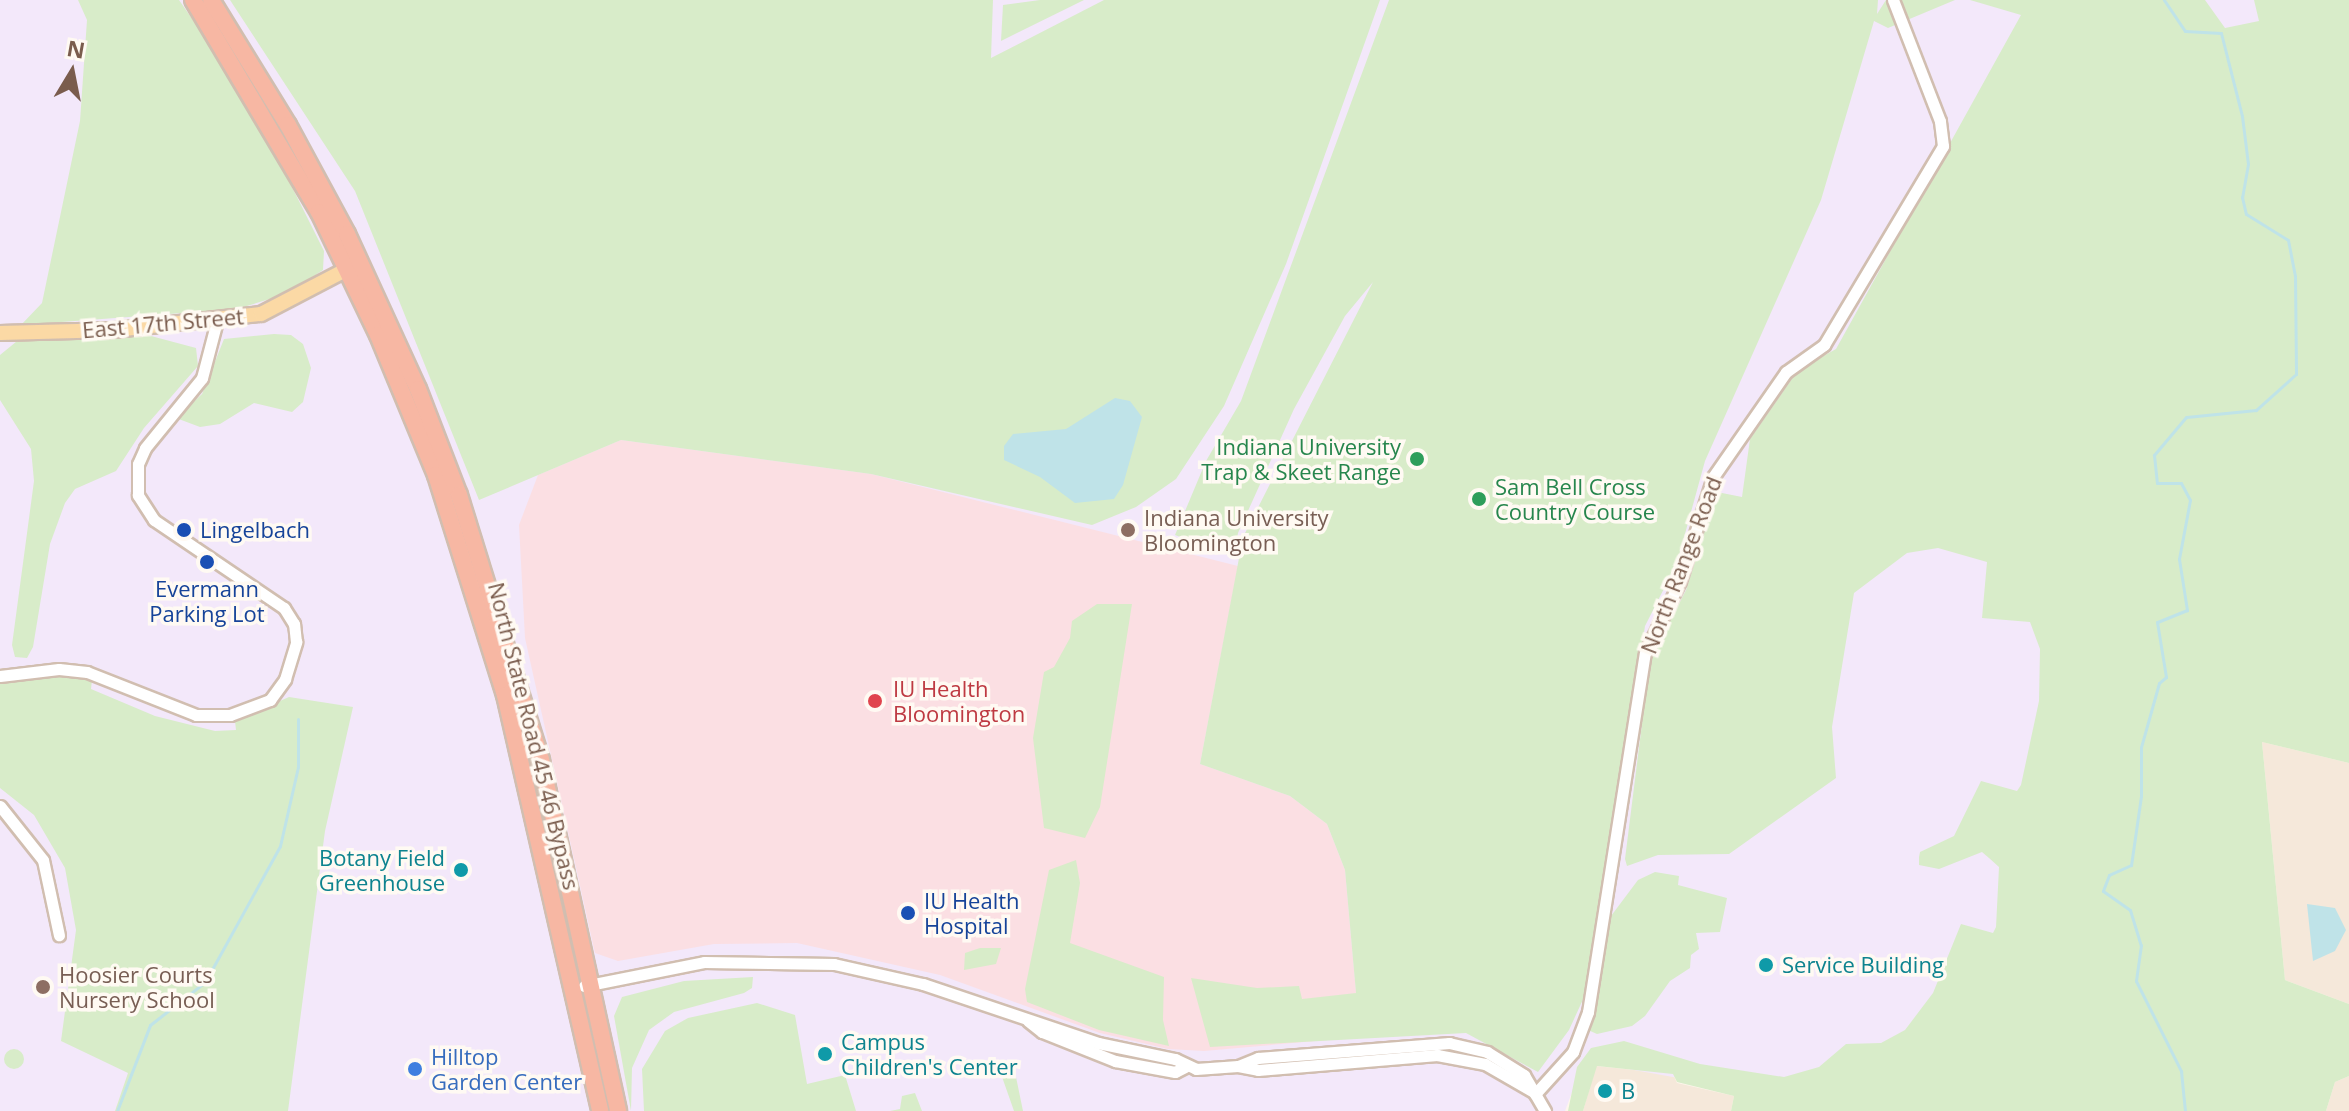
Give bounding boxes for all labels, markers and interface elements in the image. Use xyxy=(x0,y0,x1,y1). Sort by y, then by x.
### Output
north arrow xyxy=(32,32,112,112)
text: N xyxy=(65,32,88,65)
street label: East 17th Street xyxy=(81,303,245,343)
place label: Indiana University Trap & Skeet Range xyxy=(1201,433,1401,484)
marker: Indiana University Trap & Skeet Range xyxy=(1408,450,1426,468)
place label: Sam Bell Cross Country Course xyxy=(1495,473,1655,524)
street label: North Range Road xyxy=(1635,473,1727,657)
marker: Sam Bell Cross Country Course xyxy=(1470,490,1488,508)
place label: Indiana University Bloomington xyxy=(1144,504,1329,556)
place label: Lingelbach xyxy=(200,517,310,543)
marker: Lingelbach xyxy=(175,521,193,539)
marker: Indiana University Bloomington xyxy=(1119,521,1137,539)
marker: Evermann Parking Lot xyxy=(198,553,216,571)
place label: Evermann Parking Lot xyxy=(149,575,265,626)
street label: North State Road 45 46 Bypass xyxy=(483,580,585,892)
place label: IU Health Bloomington xyxy=(893,675,1025,726)
marker: IU Health Bloomington xyxy=(864,690,886,712)
place label: Botany Field Greenhouse xyxy=(319,844,445,896)
marker: Botany Field Greenhouse xyxy=(452,861,470,879)
place label: IU Health Hospital xyxy=(924,887,1020,938)
marker: IU Health Hospital xyxy=(899,904,917,922)
place label: Service Building xyxy=(1782,952,1944,978)
marker: Service Building xyxy=(1757,956,1775,974)
place label: Hoosier Courts Nursery School xyxy=(59,961,215,1012)
marker: Hoosier Courts Nursery School xyxy=(34,978,52,996)
place label: Campus Children's Center xyxy=(841,1028,1018,1080)
place label: Hilltop Garden Center xyxy=(431,1043,582,1094)
marker: Campus Children's Center xyxy=(816,1045,834,1063)
marker: Hilltop Garden Center xyxy=(406,1060,424,1078)
place label: B xyxy=(1621,1078,1635,1104)
marker: B xyxy=(1596,1082,1614,1100)

